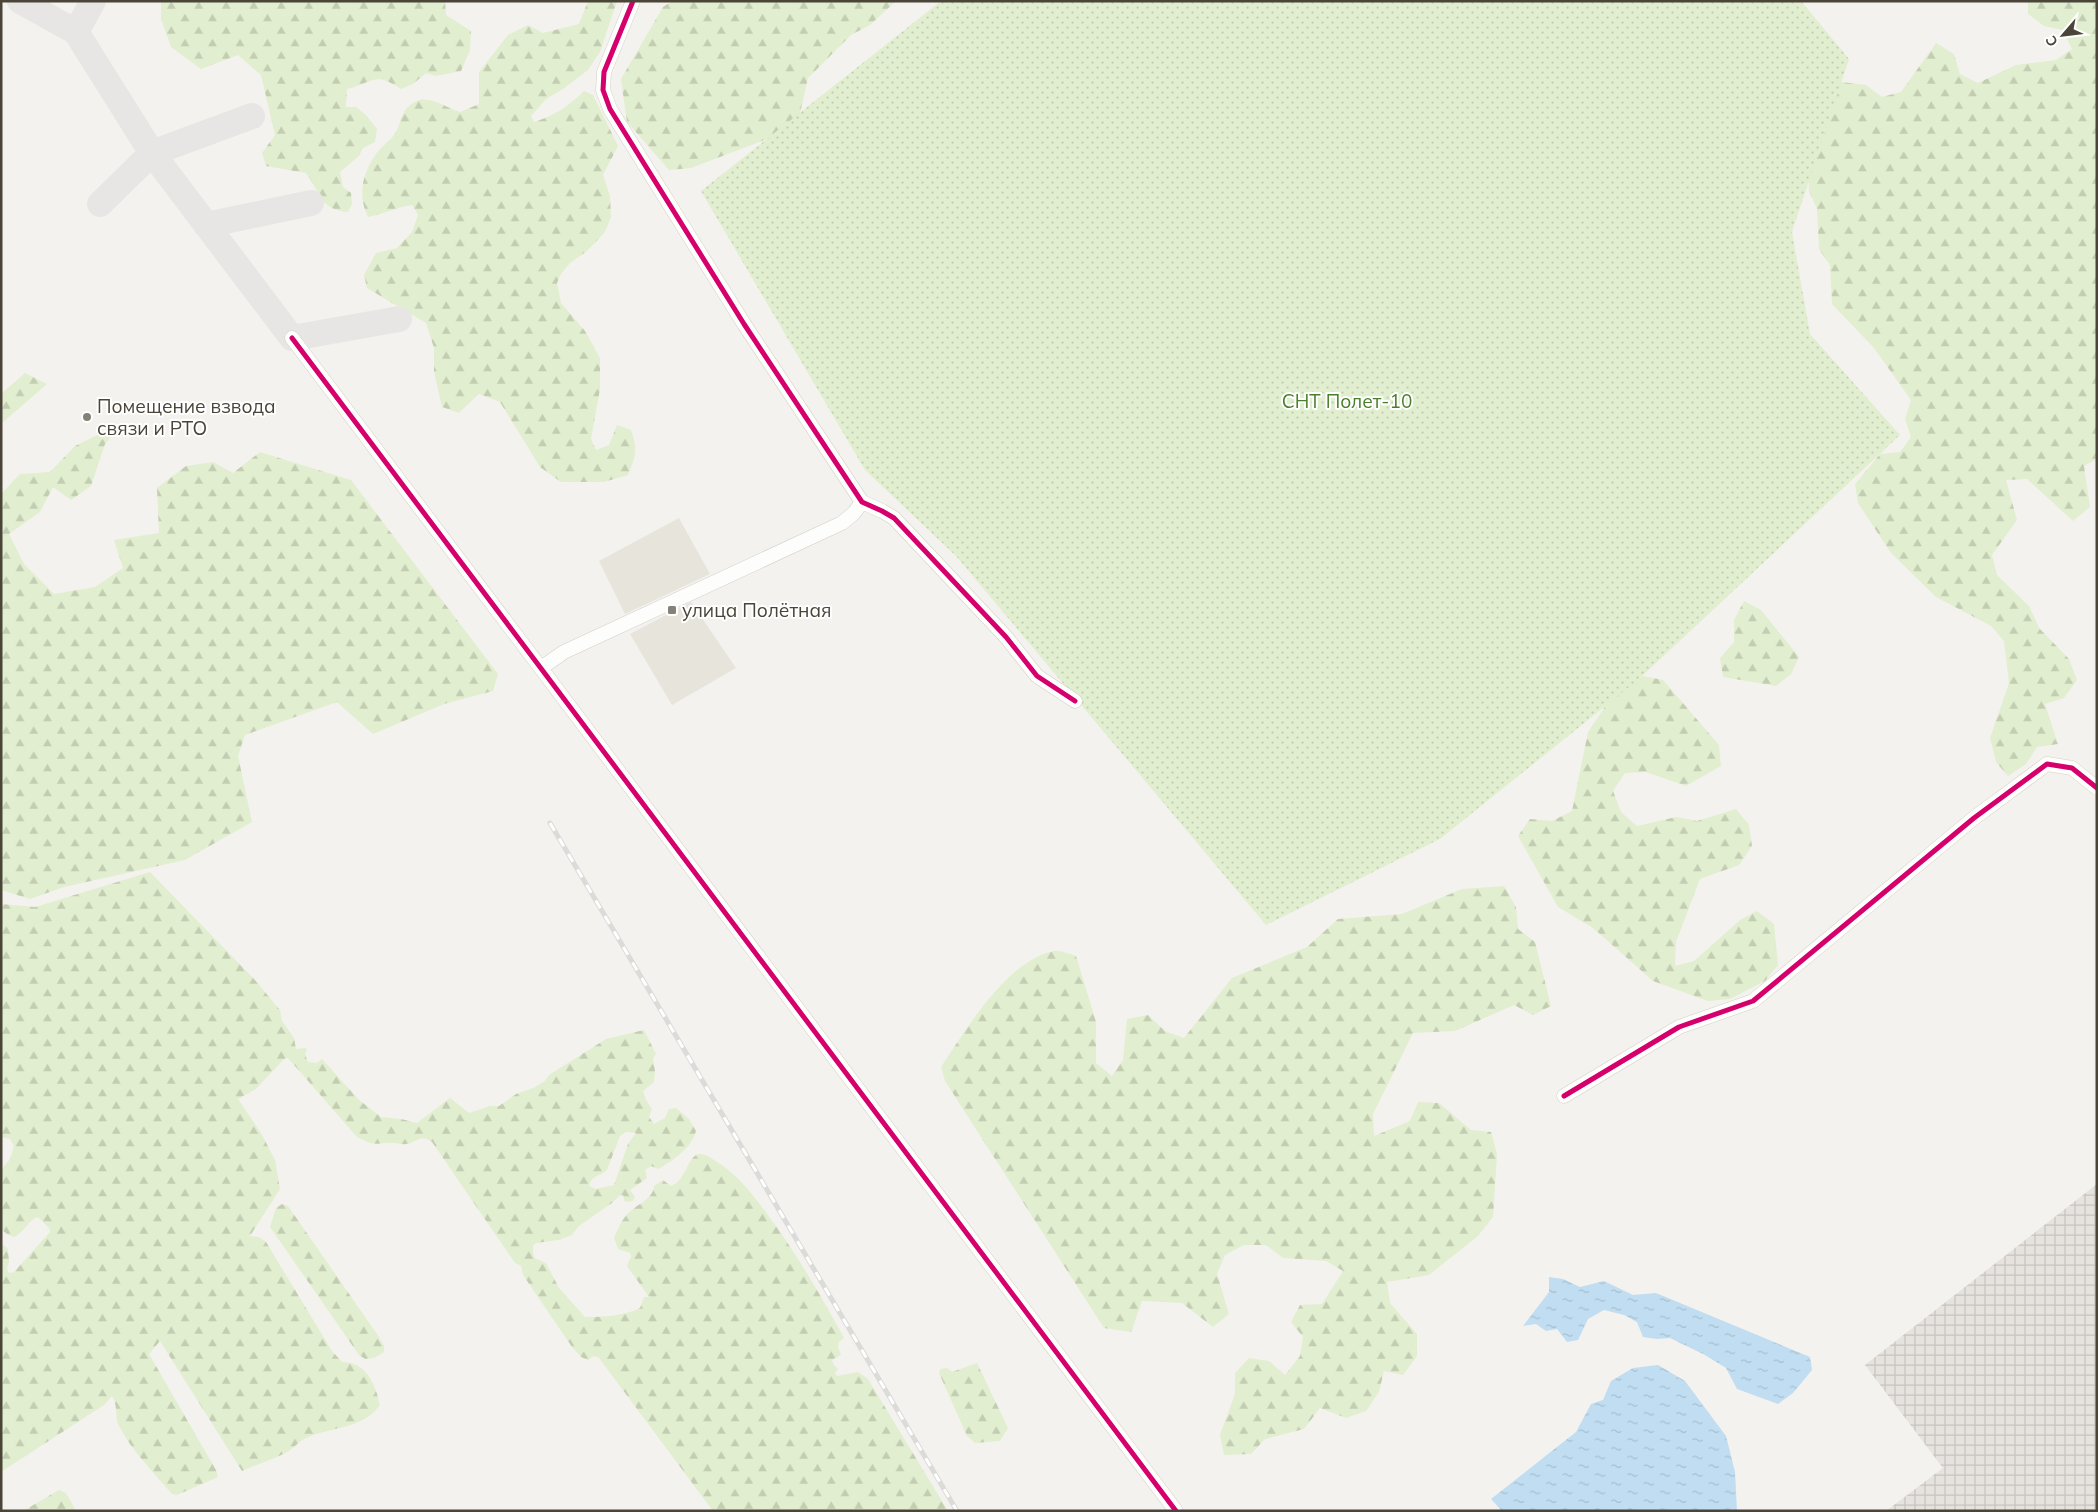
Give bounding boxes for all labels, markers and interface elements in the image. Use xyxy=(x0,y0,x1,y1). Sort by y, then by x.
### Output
north arrow xyxy=(2038,10,2088,60)
text: С xyxy=(2041,33,2062,50)
park label: СНТ Полет-10 xyxy=(1282,389,1412,413)
place label: Помещение взвода связи и РТО xyxy=(97,394,276,440)
marker: Помещение взвода связи и РТО xyxy=(81,411,93,423)
place label: улица Полётная xyxy=(682,598,831,622)
marker: улица Полётная xyxy=(666,604,678,616)

